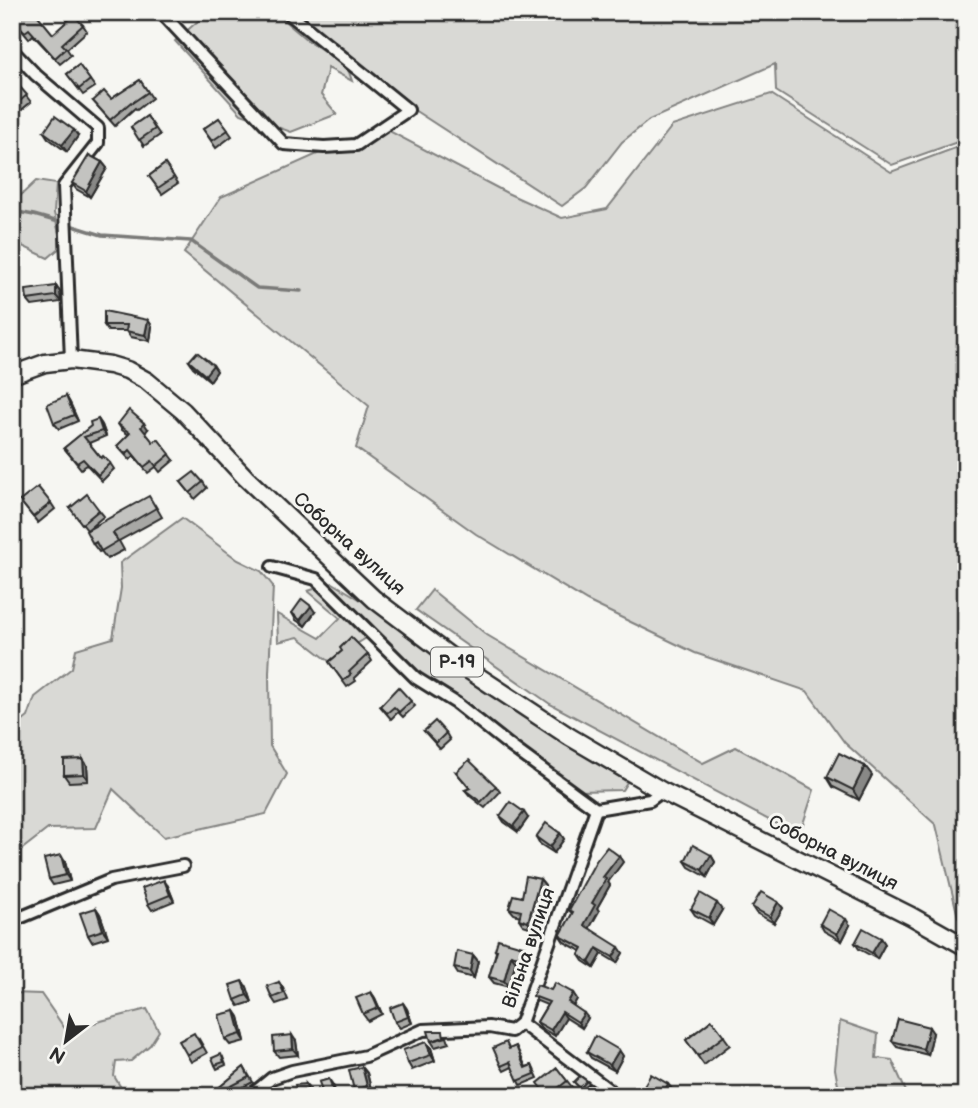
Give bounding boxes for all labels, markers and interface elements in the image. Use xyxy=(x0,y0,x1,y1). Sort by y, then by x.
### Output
street label: Соборна вулиця xyxy=(288,488,410,600)
road number: Р-19 xyxy=(431,648,483,676)
street label: Соборна вулиця xyxy=(764,810,902,896)
street label: Вільна вулиця xyxy=(498,885,560,1011)
north arrow xyxy=(32,1006,102,1076)
text: N xyxy=(46,1041,70,1068)

